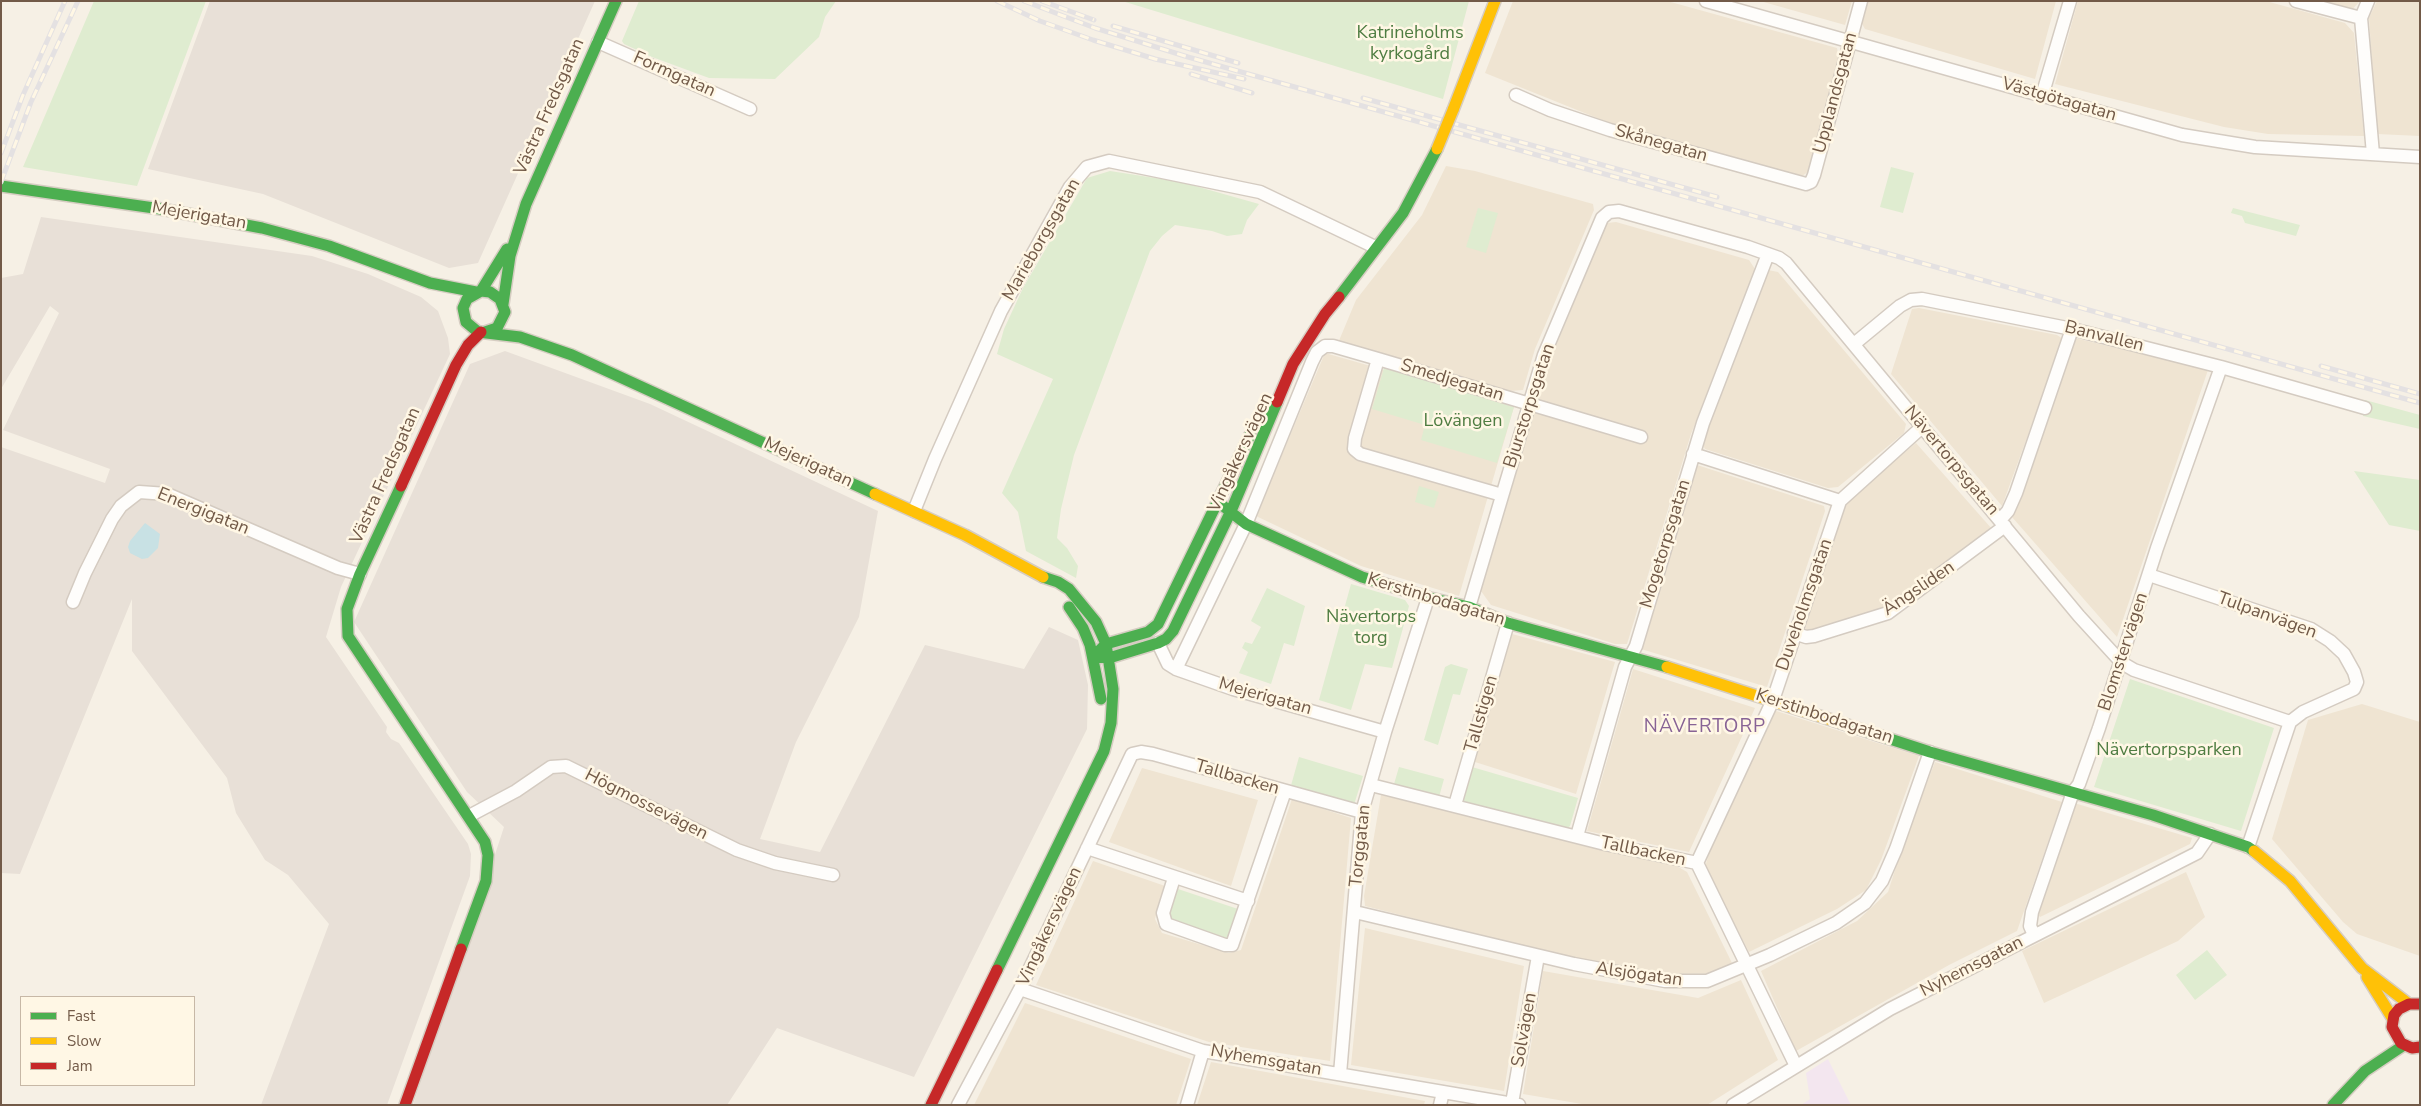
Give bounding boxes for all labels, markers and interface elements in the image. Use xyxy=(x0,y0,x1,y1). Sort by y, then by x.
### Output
park label: Katrineholms kyrkogård xyxy=(1356,23,1464,66)
street label: Upplandsgatan xyxy=(1809,30,1863,156)
street label: Västra Fredsgatan xyxy=(510,35,590,179)
street label: Formgatan xyxy=(630,47,718,103)
street label: Västgötagatan xyxy=(1999,73,2119,127)
street label: Skånegatan xyxy=(1612,120,1710,168)
street label: Marieborgsgatan xyxy=(998,175,1086,305)
street label: Mejerigatan xyxy=(150,197,248,235)
street label: Banvallen xyxy=(2062,317,2146,357)
street label: Bjurstorpsgatan xyxy=(1500,341,1560,471)
street label: Smedjegatan xyxy=(1398,355,1506,407)
street label: Vingåkersvägen xyxy=(1204,390,1278,516)
street label: Nävertorpsgatan xyxy=(1899,402,2003,520)
street label: Västra Fredsgatan xyxy=(346,404,426,548)
park label: Lövängen xyxy=(1424,411,1502,433)
street label: Mejerigatan xyxy=(760,433,856,493)
street label: Mogetorpsgatan xyxy=(1636,477,1696,611)
street label: Energigatan xyxy=(154,484,252,540)
street label: Duveholmsgatan xyxy=(1772,536,1838,674)
street label: Ängsliden xyxy=(1879,557,1959,621)
street label: Kerstinbodagatan xyxy=(1364,569,1508,631)
street label: Tulpanvägen xyxy=(2214,588,2320,644)
street label: Blomstervägen xyxy=(2095,590,2153,714)
park label: Nävertorps torg xyxy=(1326,607,1416,650)
street label: Mejerigatan xyxy=(1216,673,1314,721)
street label: Tallstigen xyxy=(1461,673,1503,755)
street label: Kerstinbodagatan xyxy=(1753,685,1895,749)
district label: NÄVERTORP xyxy=(1643,716,1767,738)
park label: Nävertorpsparken xyxy=(2096,740,2242,762)
street label: Tallbacken xyxy=(1192,756,1282,800)
street label: Högmossevägen xyxy=(581,765,711,845)
street label: Torggatan xyxy=(1346,804,1376,888)
street label: Tallbacken xyxy=(1598,832,1688,872)
street label: Vingåkersvägen xyxy=(1013,864,1087,990)
street label: Nyhemsgatan xyxy=(1917,932,2027,1002)
street label: Alsjögatan xyxy=(1594,958,1684,992)
street label: Solvägen xyxy=(1508,991,1542,1069)
legend xyxy=(20,996,195,1086)
text: Fast xyxy=(67,1006,95,1026)
text: Slow xyxy=(67,1031,101,1051)
street label: Nyhemsgatan xyxy=(1209,1041,1323,1081)
text: Jam xyxy=(67,1056,93,1076)

